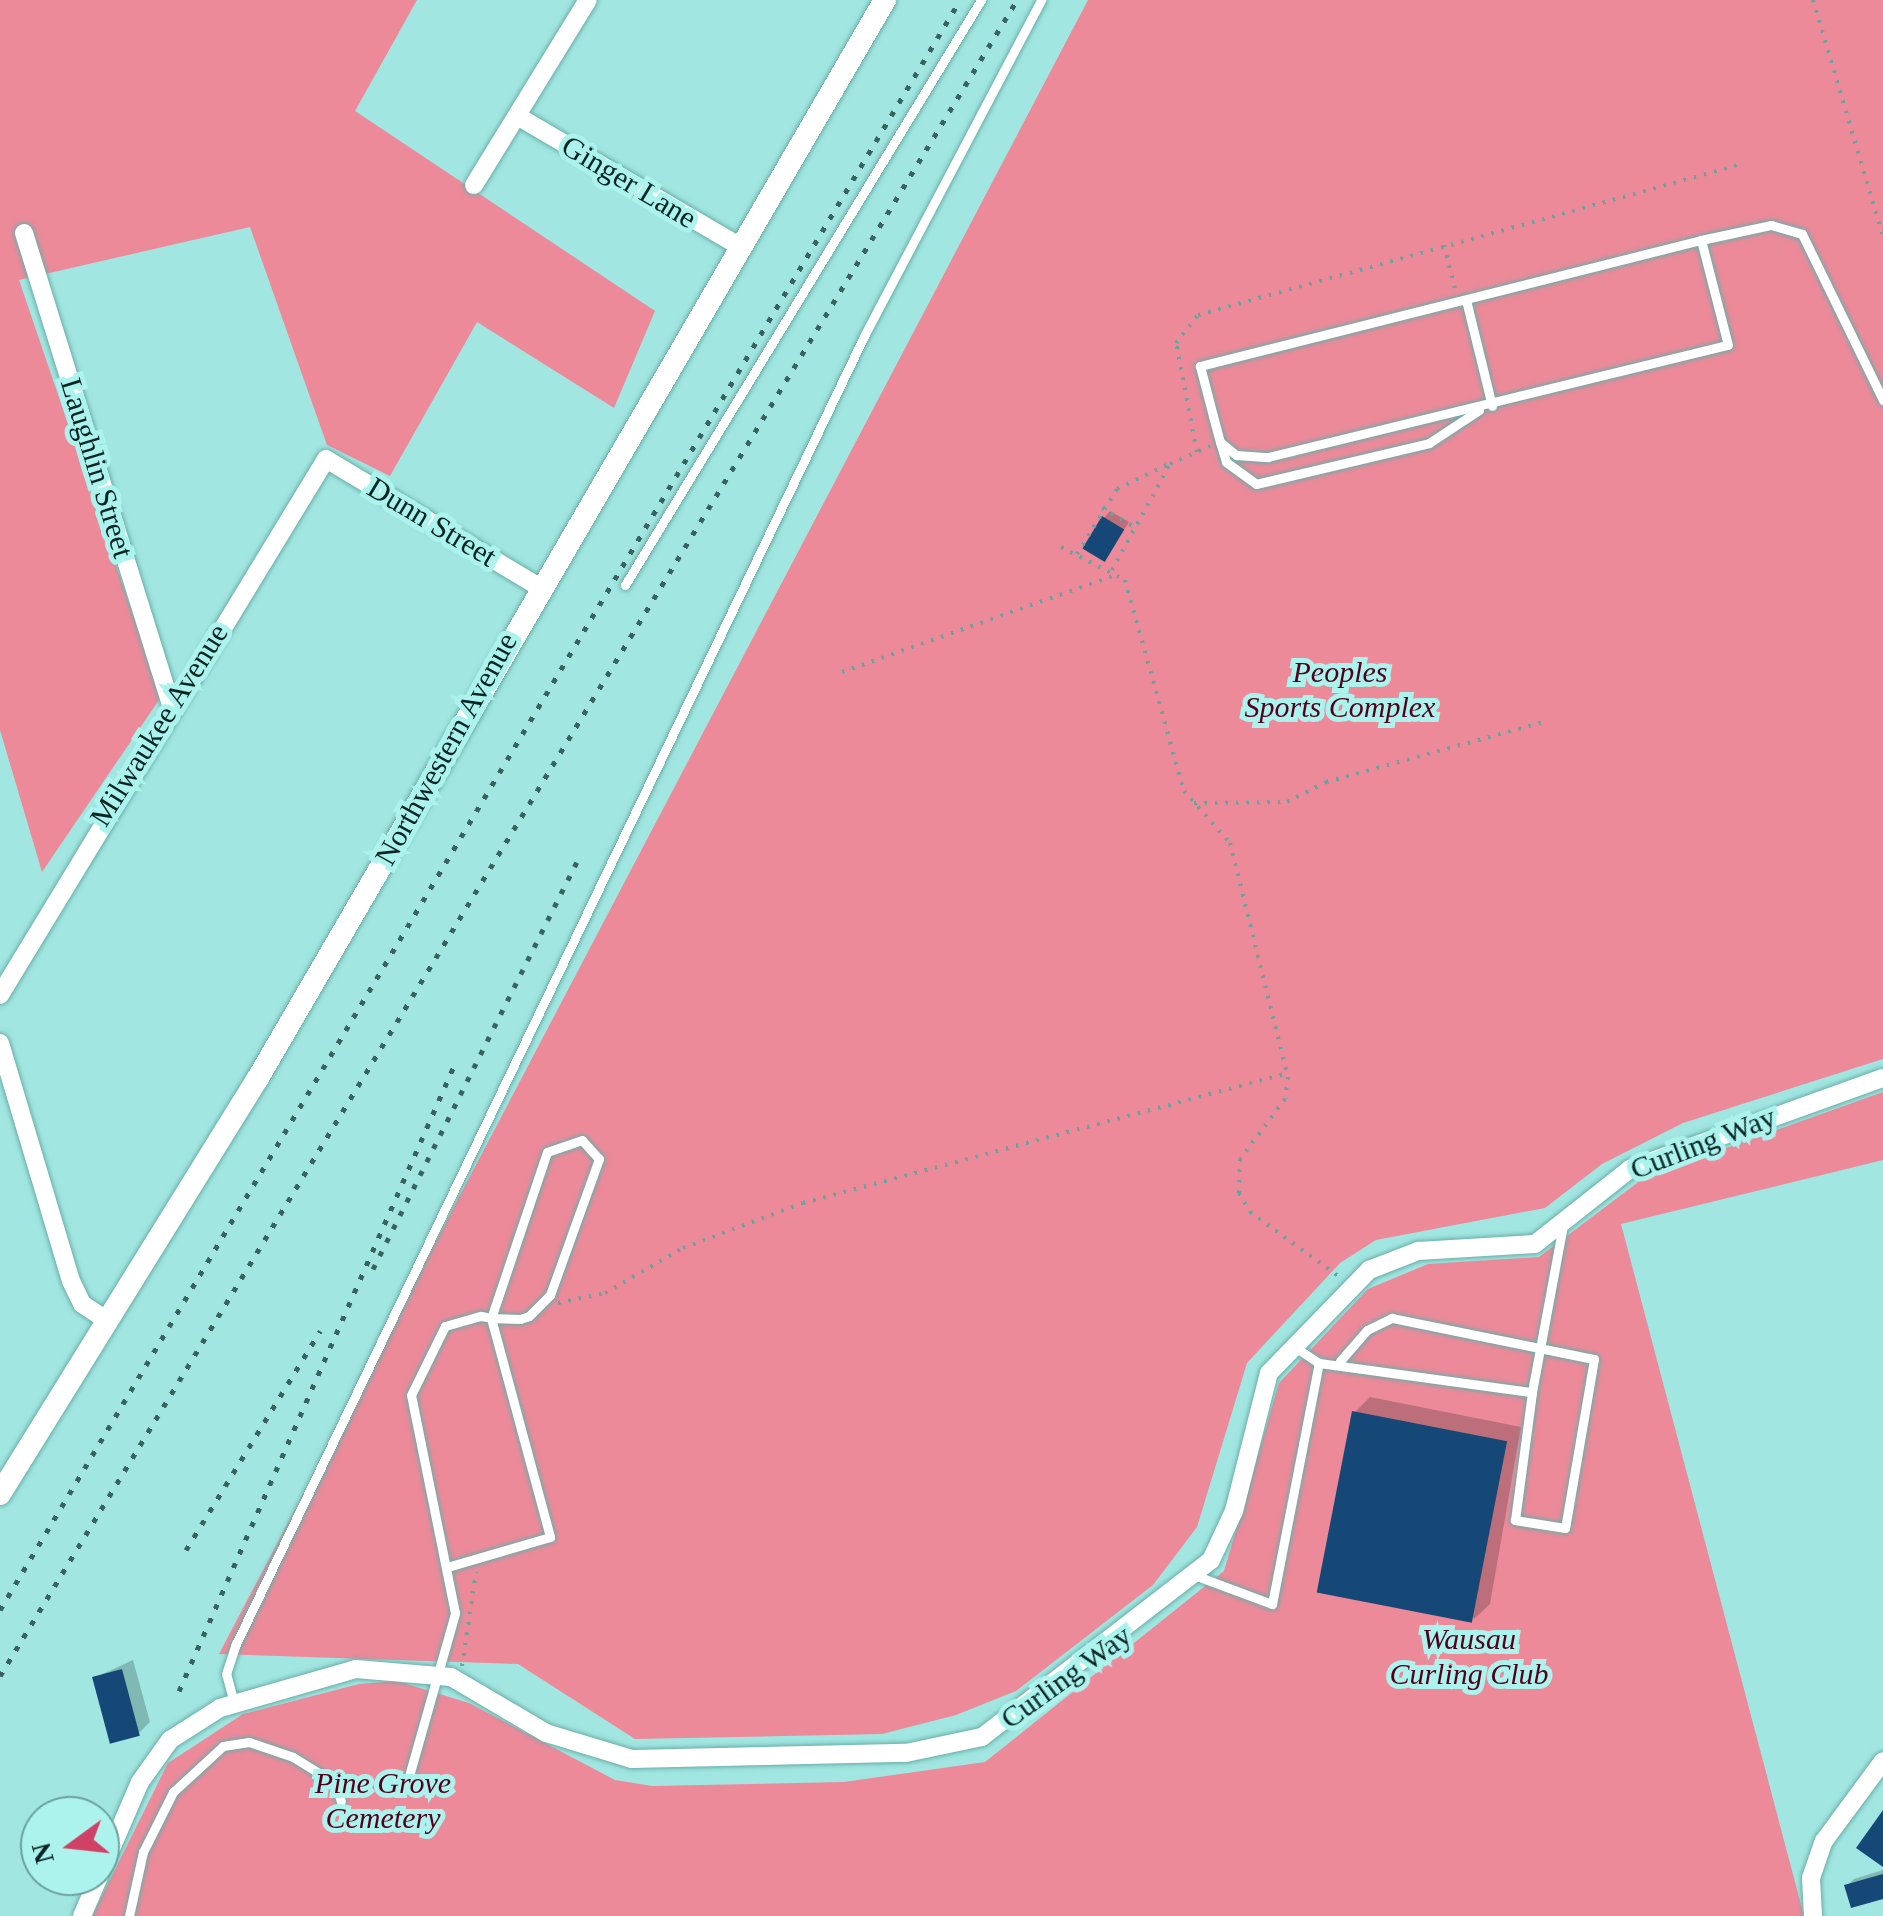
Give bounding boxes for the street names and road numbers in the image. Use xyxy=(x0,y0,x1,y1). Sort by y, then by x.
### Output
street label: Ginger Lane xyxy=(555,128,703,236)
street label: Laughlin Street xyxy=(53,374,141,562)
street label: Dunn Street xyxy=(361,469,503,575)
street label: Milwaukee Avenue xyxy=(82,616,236,834)
street label: Northwestern Avenue xyxy=(367,626,525,872)
street label: Curling Way xyxy=(1625,1099,1781,1187)
street label: Curling Way xyxy=(993,1617,1139,1737)

